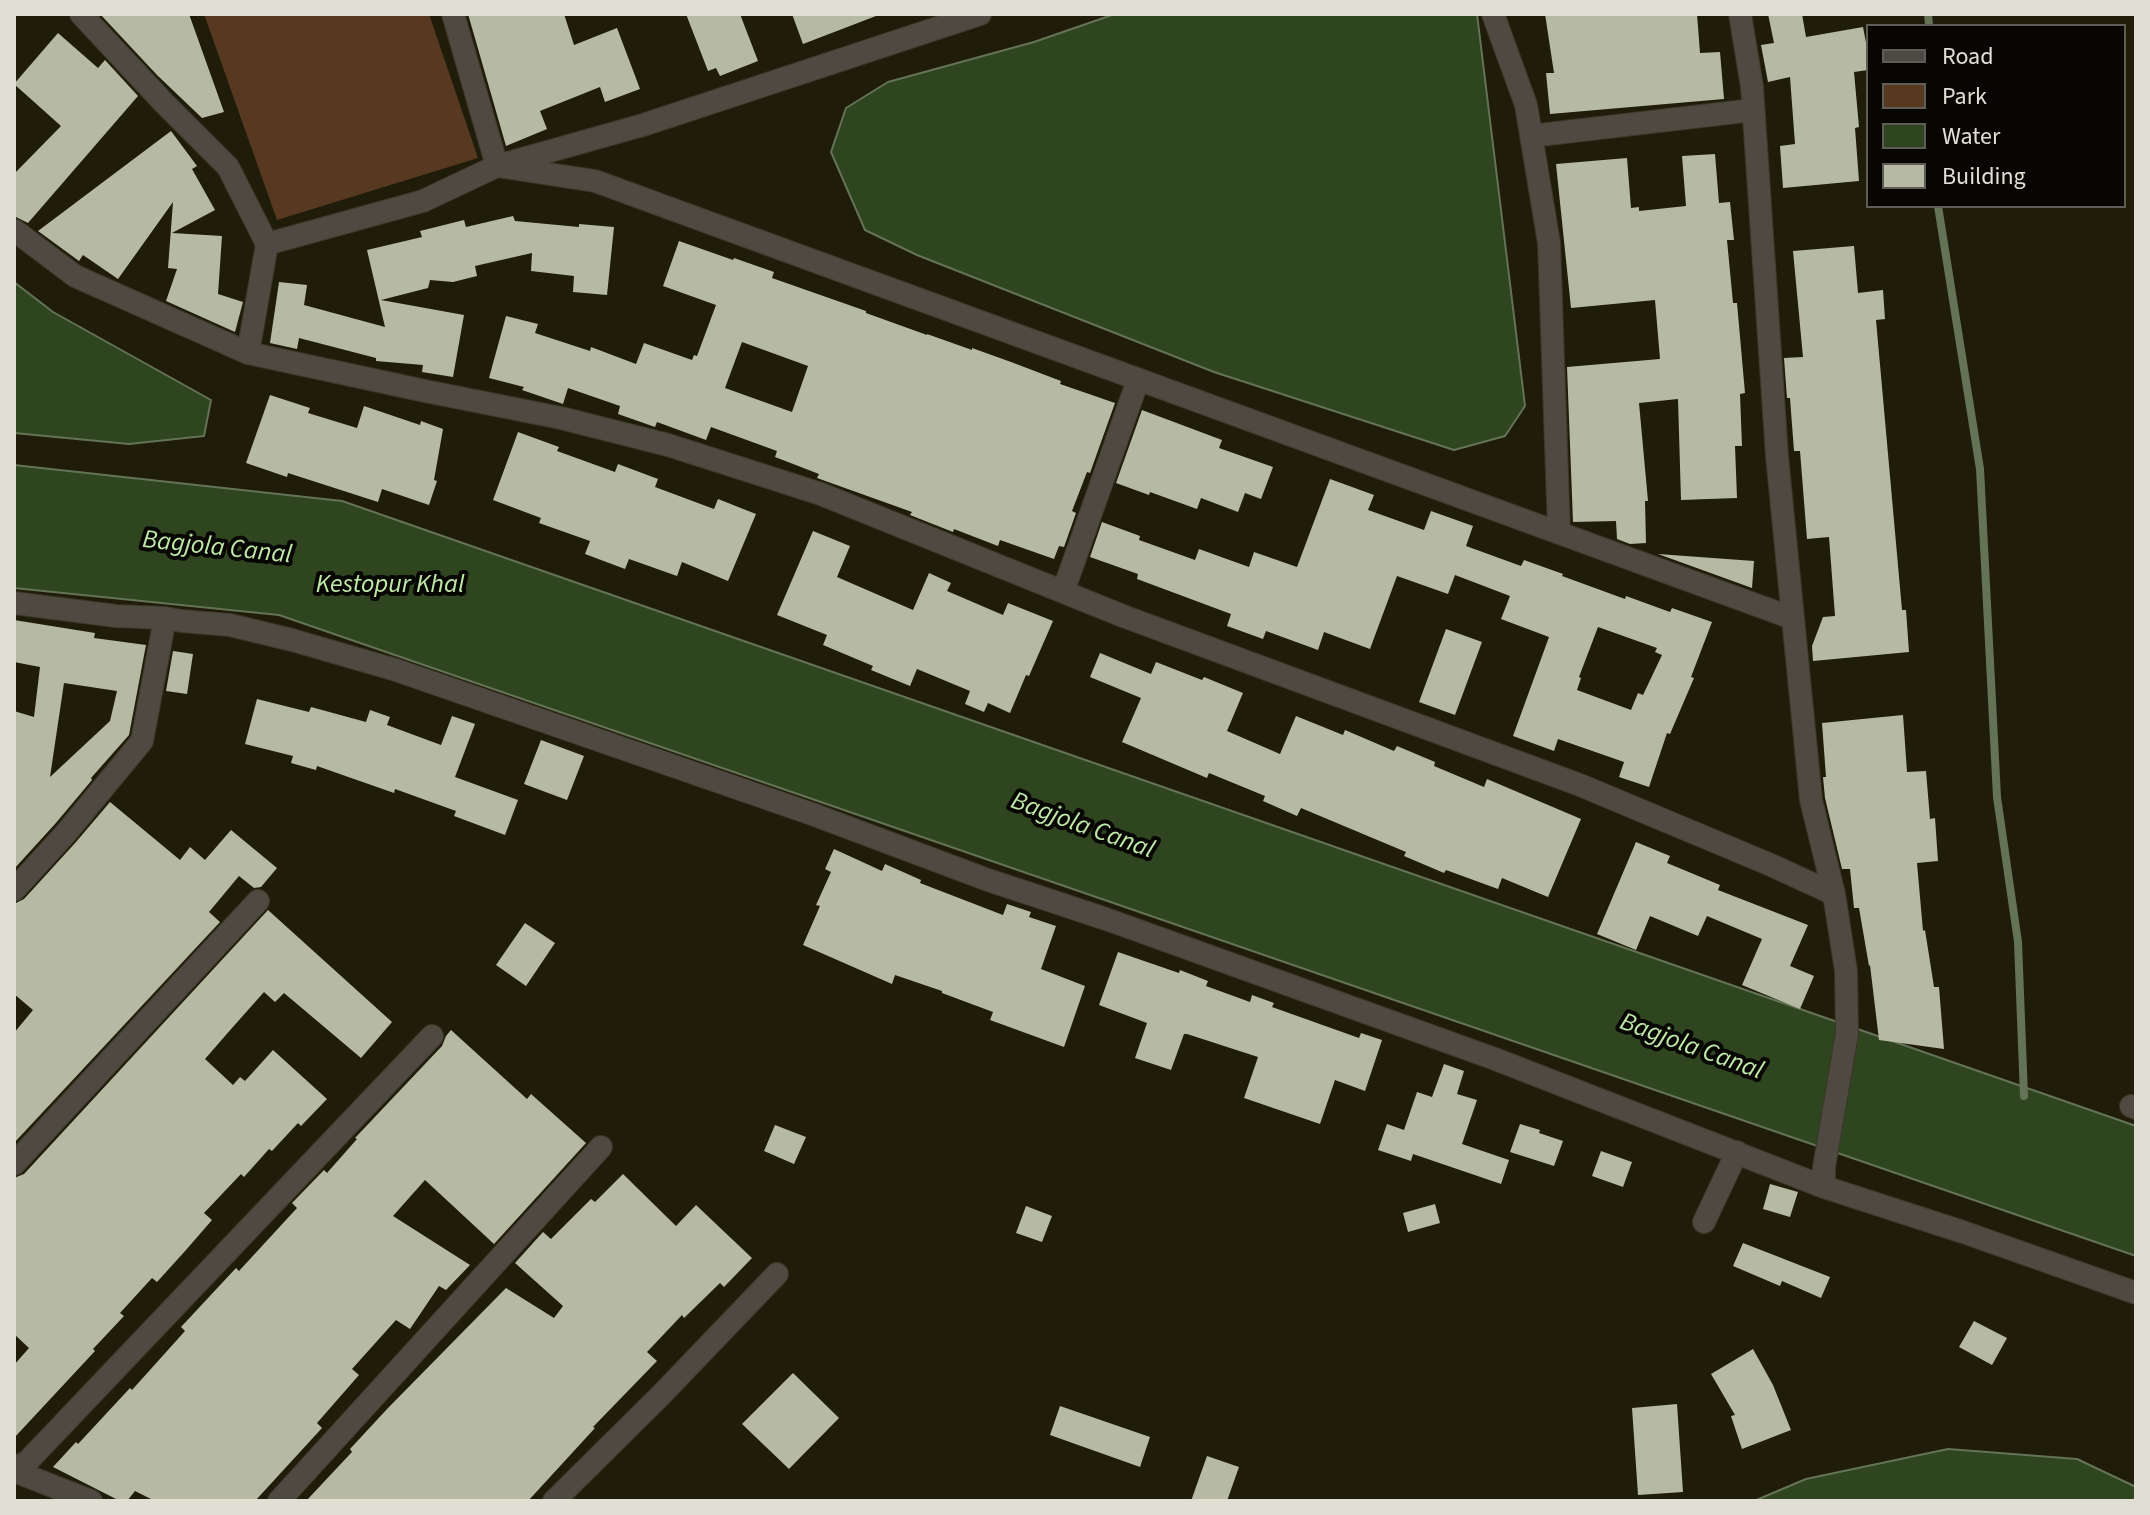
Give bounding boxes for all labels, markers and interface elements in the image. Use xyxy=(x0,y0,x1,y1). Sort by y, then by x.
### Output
legend xyxy=(1866,24,2126,208)
text: Road xyxy=(1942,39,1994,74)
text: Park xyxy=(1942,79,1987,114)
text: Water xyxy=(1942,119,2000,154)
text: Building xyxy=(1942,159,2026,194)
water label: Bagjola Canal xyxy=(141,526,293,572)
water label: Kestopur Khal xyxy=(316,570,464,602)
water label: Bagjola Canal xyxy=(1006,787,1158,867)
water label: Bagjola Canal xyxy=(1615,1008,1767,1088)

